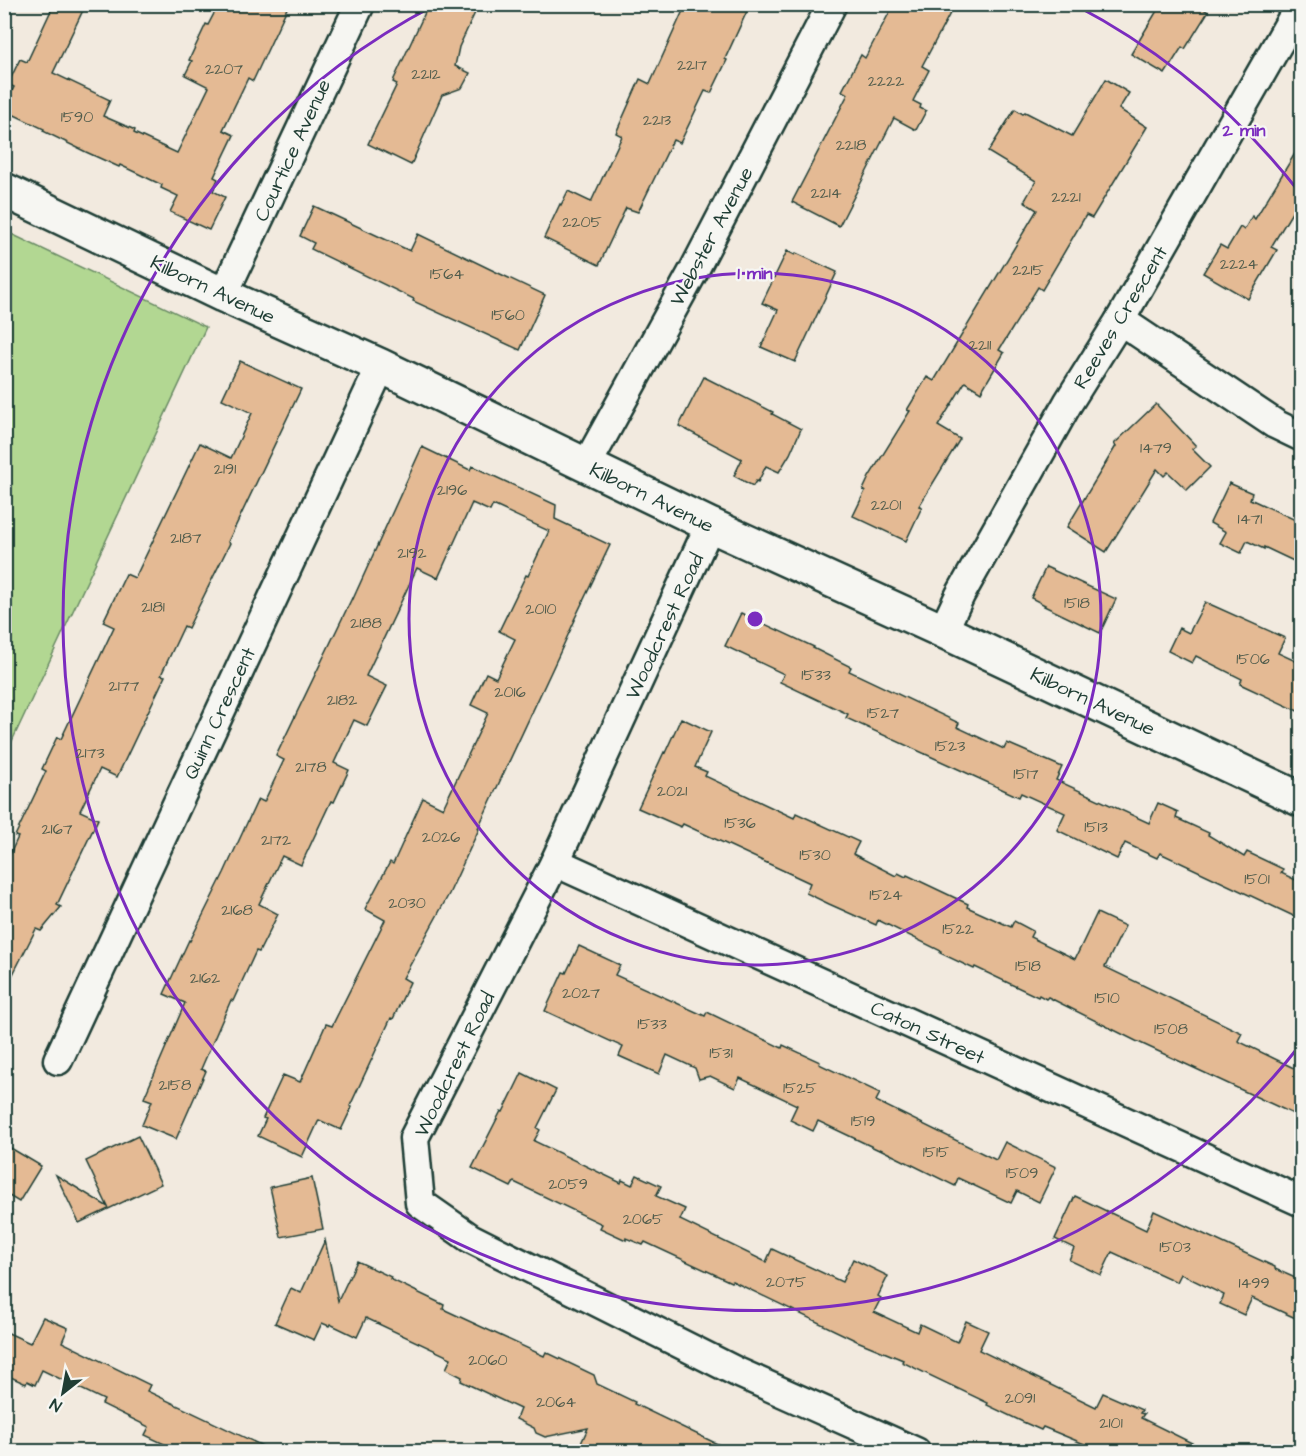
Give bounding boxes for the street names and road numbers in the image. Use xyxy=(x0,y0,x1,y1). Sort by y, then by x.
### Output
street label: Courtice Avenue xyxy=(248,74,338,226)
street label: Webster Avenue xyxy=(663,162,760,311)
street label: Reeves Crescent xyxy=(1067,241,1175,394)
street label: Kilborn Avenue xyxy=(146,249,280,331)
street label: Kilborn Avenue xyxy=(585,456,718,540)
street label: Woodcrest Road xyxy=(619,549,711,704)
street label: Quinn Crescent xyxy=(177,643,263,784)
street label: Kilborn Avenue xyxy=(1026,661,1160,743)
street label: Woodcrest Road xyxy=(408,987,502,1142)
street label: Caton Street xyxy=(866,994,989,1072)

